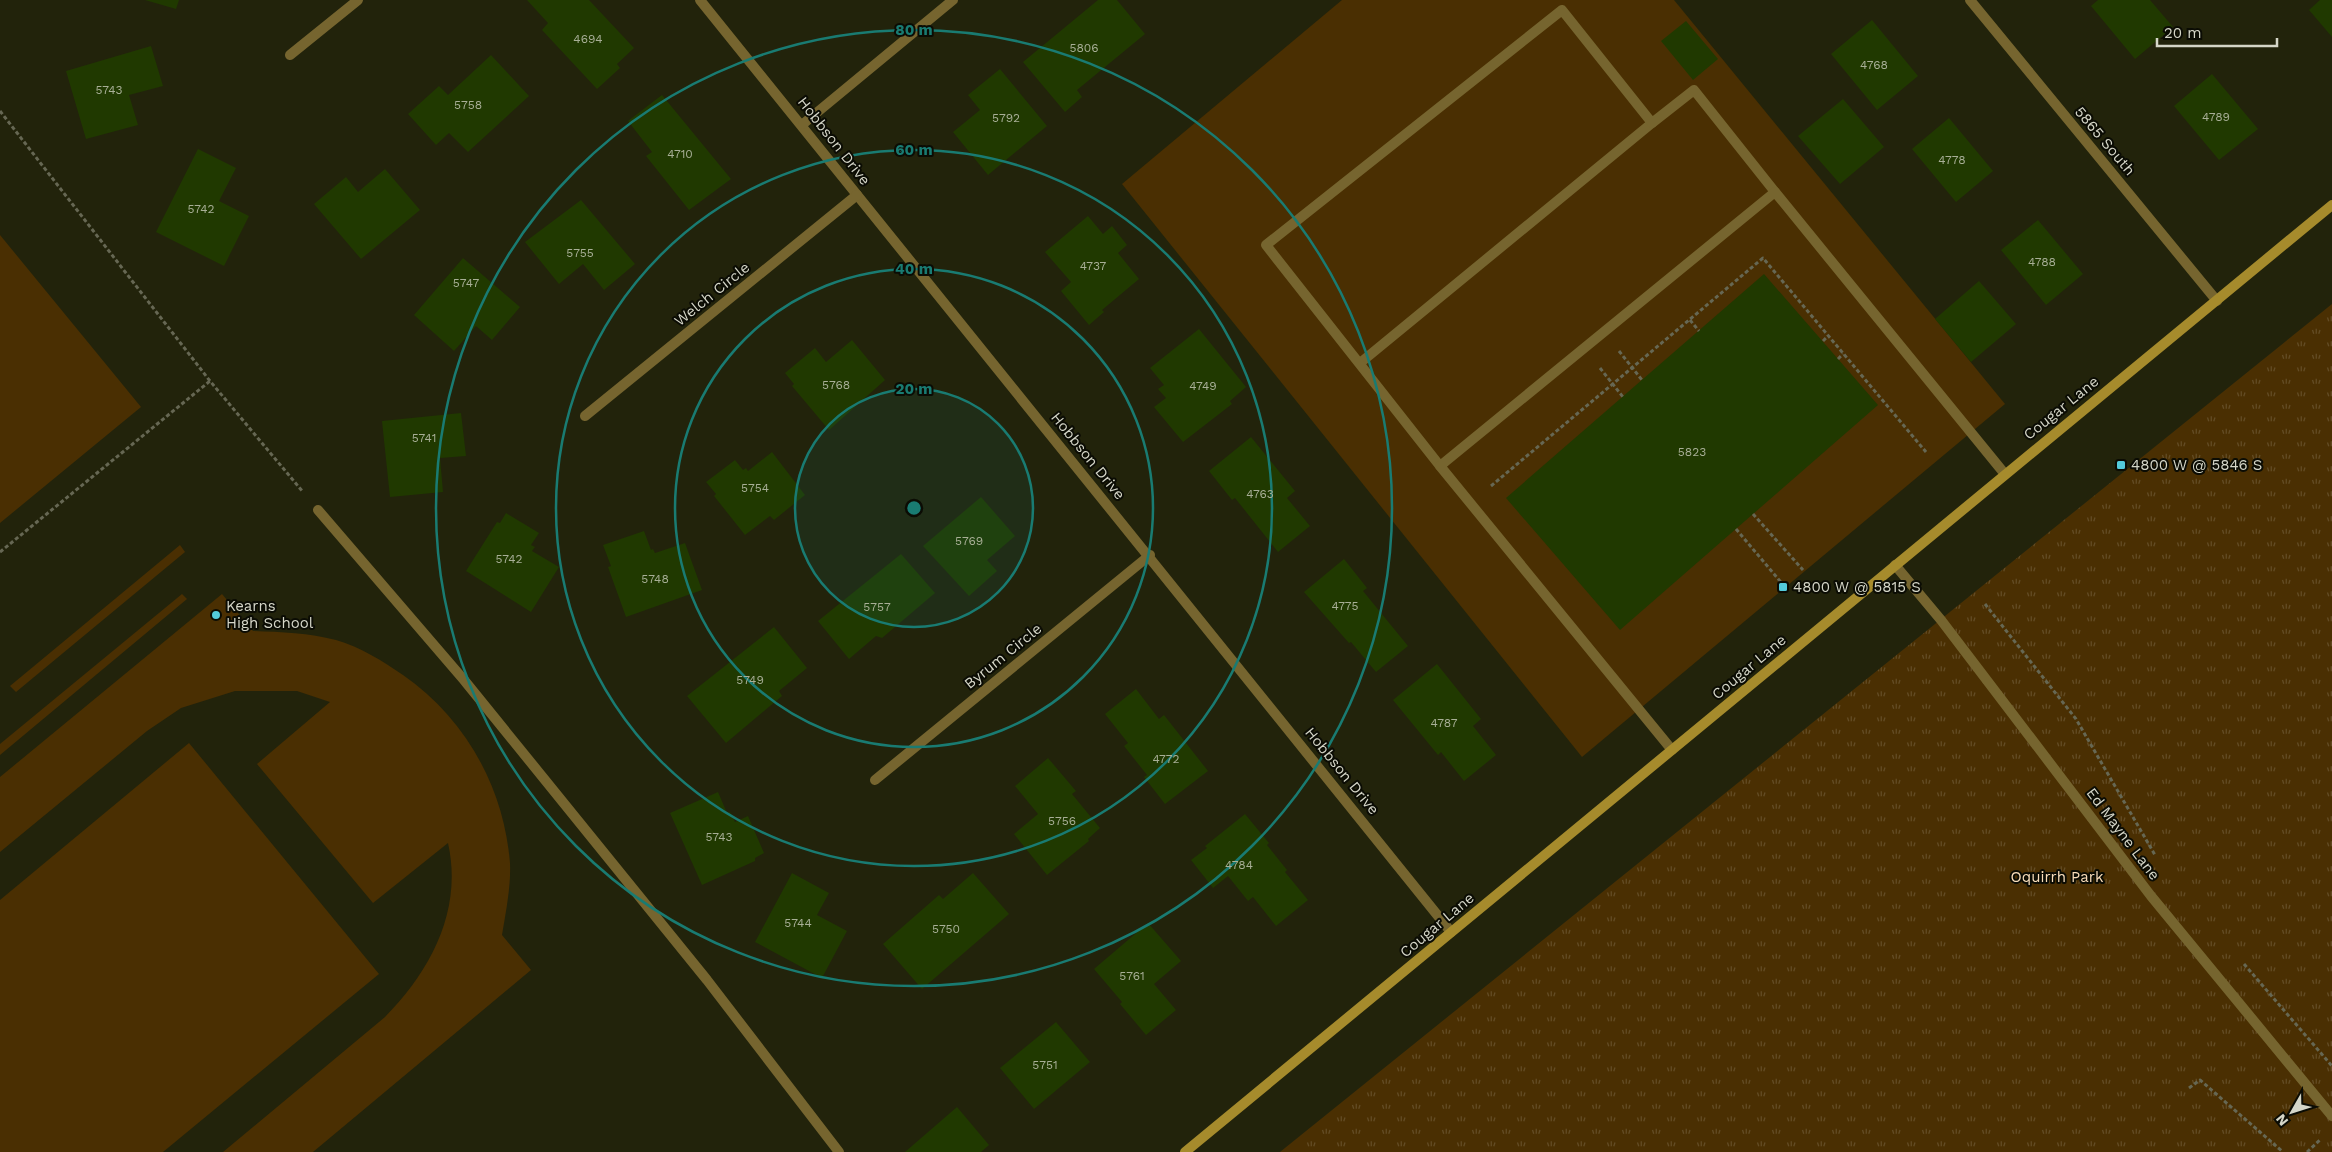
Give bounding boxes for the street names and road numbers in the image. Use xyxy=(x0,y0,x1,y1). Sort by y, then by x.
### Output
street label: Hobbson Drive xyxy=(794,93,874,189)
street label: 5865 South xyxy=(2071,103,2139,179)
street label: Welch Circle xyxy=(671,258,753,330)
street label: Cougar Lane xyxy=(2020,372,2102,444)
street label: Hobbson Drive xyxy=(1047,409,1129,503)
street label: Byrum Circle xyxy=(961,619,1045,693)
street label: Cougar Lane xyxy=(1708,631,1790,703)
street label: Hobbson Drive xyxy=(1301,724,1383,818)
street label: Ed Mayne Lane xyxy=(2082,784,2164,884)
street label: Cougar Lane xyxy=(1396,889,1478,961)

